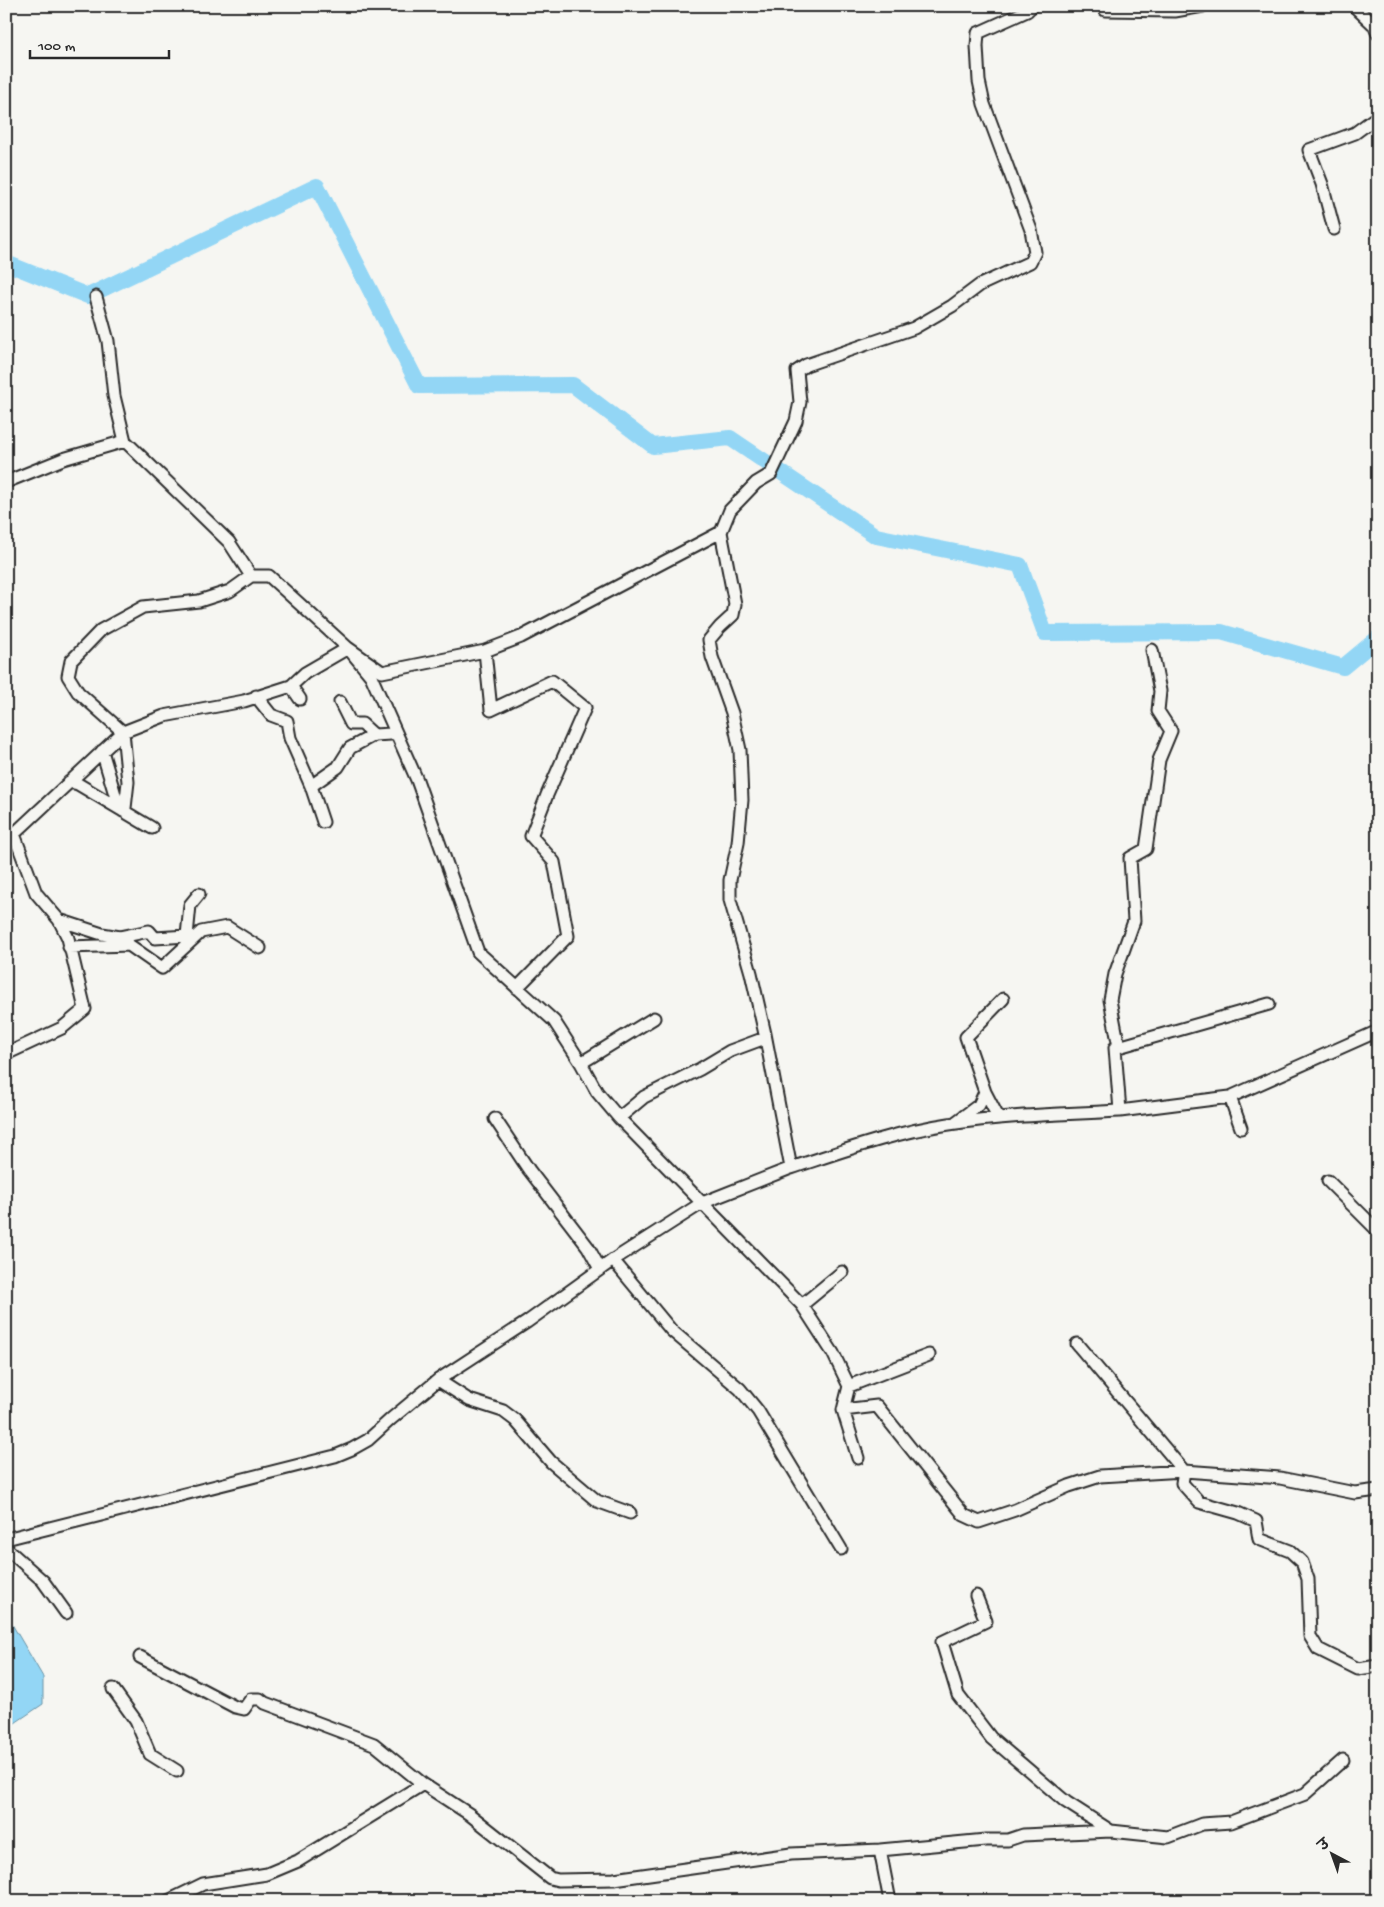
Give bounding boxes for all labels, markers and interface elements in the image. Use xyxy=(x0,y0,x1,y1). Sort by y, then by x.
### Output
scale bar xyxy=(30,28,169,60)
text: 100 m xyxy=(37,38,76,56)
north arrow xyxy=(1306,1830,1356,1880)
text: उ xyxy=(1315,1836,1335,1857)

